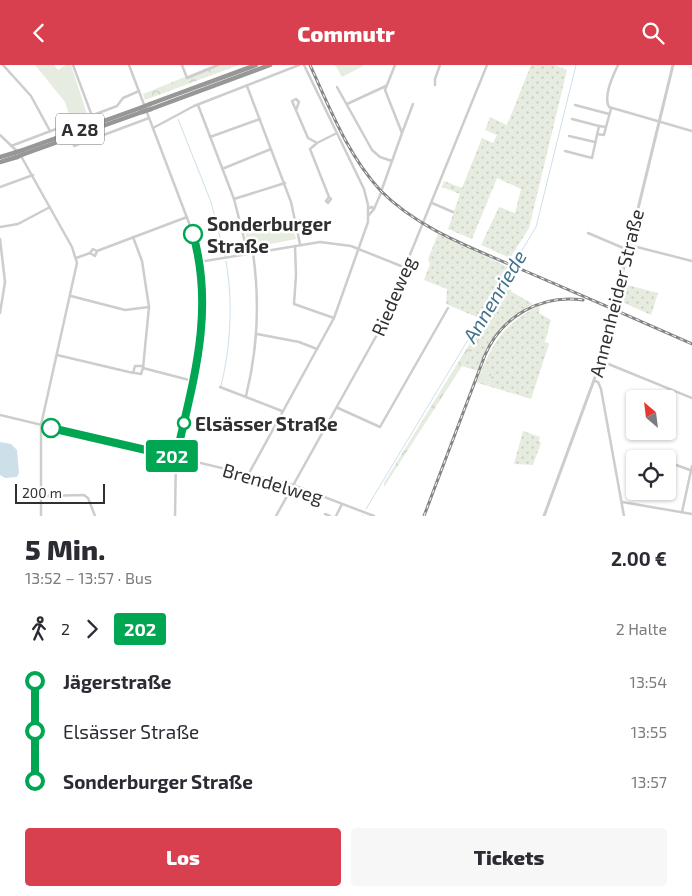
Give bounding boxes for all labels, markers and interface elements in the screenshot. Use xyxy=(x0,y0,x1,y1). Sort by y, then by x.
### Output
icon: back xyxy=(25,19,53,47)
icon: search xyxy=(639,19,667,47)
text: Commutr xyxy=(297,20,395,46)
road number: A 28 xyxy=(56,114,104,145)
street label: Annenheider Straße xyxy=(584,207,648,379)
place label: Sonderburger Straße xyxy=(207,212,331,257)
marker: Sonderburger Straße xyxy=(183,224,203,244)
water label: Annenriede xyxy=(457,245,531,347)
street label: Riedeweg xyxy=(366,252,420,339)
north arrow xyxy=(626,390,676,440)
map controls xyxy=(626,390,676,500)
place label: Elsässer Straße xyxy=(195,412,338,435)
marker: Elsässer Straße xyxy=(177,416,191,430)
unlabelled marker xyxy=(41,418,61,438)
line badge: 202 xyxy=(143,440,201,472)
text: 202 xyxy=(156,445,188,467)
button: locate xyxy=(626,450,676,500)
street label: Brendelweg xyxy=(220,458,326,508)
scale bar xyxy=(15,481,105,504)
text: 200 m xyxy=(22,484,62,501)
text: 5 Min. xyxy=(25,532,105,566)
text: 2.00 € xyxy=(611,547,667,570)
text: 13:52 – 13:57 · Bus xyxy=(25,568,152,587)
icon: walk xyxy=(25,615,53,643)
icon: forward xyxy=(78,615,106,643)
text: 202 xyxy=(124,618,156,640)
text: 2 xyxy=(61,619,70,638)
text: 2 Halte xyxy=(616,619,667,638)
text: Jägerstraße xyxy=(63,670,172,693)
text: 13:54 xyxy=(630,672,667,691)
text: Elsässer Straße xyxy=(63,720,199,743)
text: 13:55 xyxy=(631,722,667,741)
text: Sonderburger Straße xyxy=(63,770,253,793)
text: 13:57 xyxy=(631,772,667,791)
button: Los xyxy=(25,828,341,886)
button: Tickets xyxy=(351,828,667,886)

